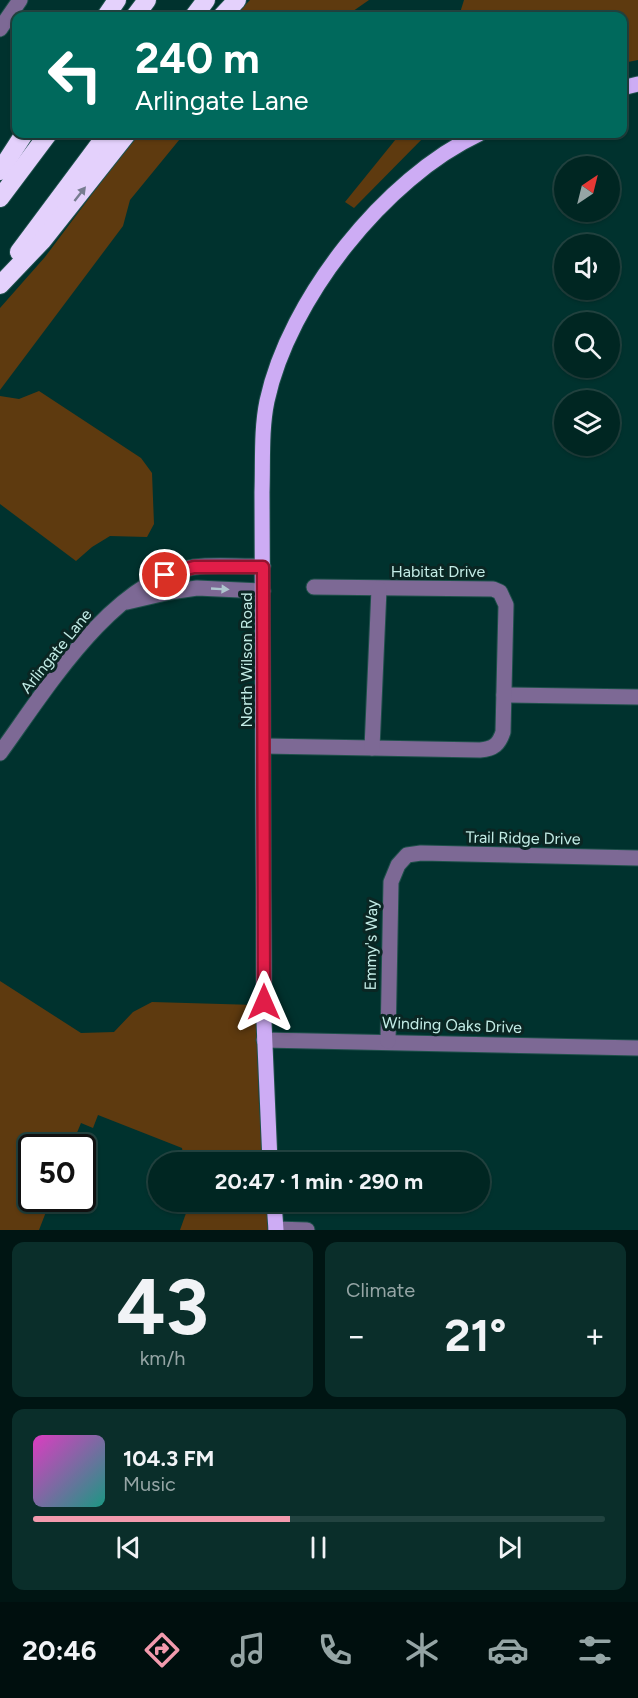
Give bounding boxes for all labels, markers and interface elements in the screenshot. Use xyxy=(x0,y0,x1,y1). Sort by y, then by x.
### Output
text: 240 m xyxy=(135,33,260,84)
icon: left xyxy=(36,36,114,114)
text: Arlingate Lane xyxy=(135,84,308,117)
north arrow xyxy=(554,156,620,222)
map controls xyxy=(554,156,620,456)
one-way arrow xyxy=(73,186,85,201)
button: sound xyxy=(554,234,620,300)
button: search xyxy=(554,312,620,378)
button: layers xyxy=(554,390,620,456)
pin xyxy=(139,549,190,600)
icon: arrive xyxy=(148,558,181,591)
street label: Habitat Drive xyxy=(391,562,485,581)
one-way arrow xyxy=(211,584,230,594)
street label: North Wilson Road xyxy=(237,592,256,728)
street label: Arlingate Lane xyxy=(16,605,96,697)
street label: Trail Ridge Drive xyxy=(465,827,581,849)
street label: Emmy's Way xyxy=(361,899,381,991)
position arrow xyxy=(232,970,296,1034)
street label: Winding Oaks Drive xyxy=(382,1013,523,1037)
speed limit sign: 50 xyxy=(18,1134,96,1212)
text: 20:47 · 1 min · 290 m xyxy=(215,1168,423,1195)
text: 43 xyxy=(116,1260,209,1354)
text: Climate xyxy=(346,1278,415,1302)
text: 21° xyxy=(444,1308,507,1362)
text: − xyxy=(346,1316,367,1355)
text: + xyxy=(584,1316,605,1355)
text: km/h xyxy=(140,1346,185,1370)
text: 104.3 FM xyxy=(123,1445,214,1472)
text: Music xyxy=(123,1472,176,1496)
icon: previous xyxy=(112,1531,145,1564)
icon: pause xyxy=(302,1531,335,1564)
icon: next xyxy=(493,1531,526,1564)
icon: directions xyxy=(141,1629,183,1671)
icon: music xyxy=(227,1629,269,1671)
icon: phone xyxy=(314,1629,356,1671)
icon: climate xyxy=(401,1629,443,1671)
icon: car xyxy=(487,1629,529,1671)
icon: filters xyxy=(574,1629,616,1671)
text: 20:46 xyxy=(22,1634,96,1667)

